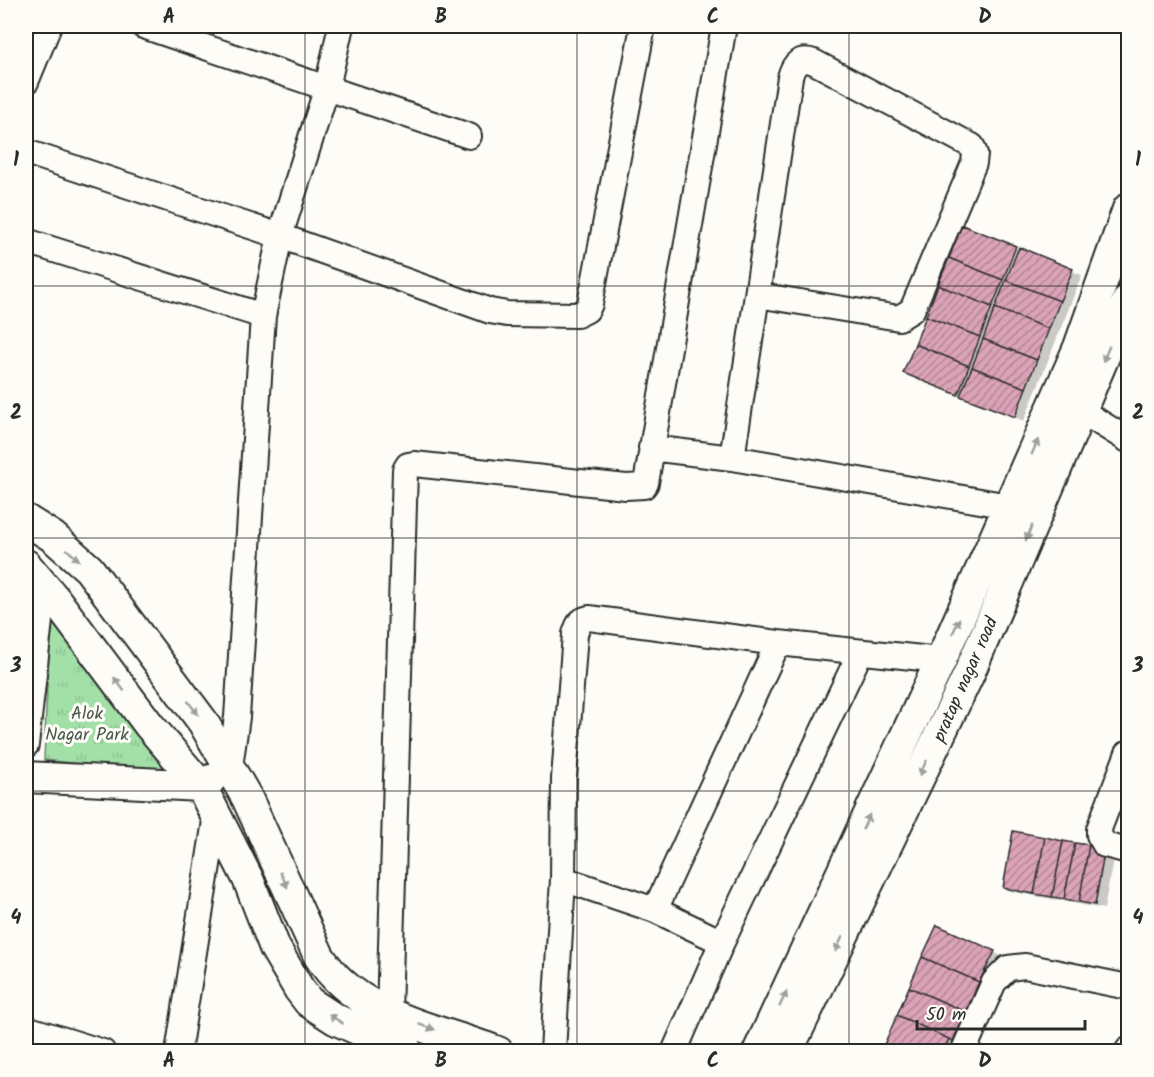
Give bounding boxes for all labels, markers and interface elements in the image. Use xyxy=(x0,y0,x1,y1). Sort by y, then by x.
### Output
text: A xyxy=(163,2,175,34)
text: B xyxy=(435,2,447,34)
text: C xyxy=(707,2,719,34)
text: D xyxy=(978,2,992,34)
text: 1 xyxy=(13,145,19,177)
text: 1 xyxy=(1135,145,1141,177)
one-way arrow xyxy=(1101,345,1110,362)
text: 2 xyxy=(10,398,22,430)
text: 2 xyxy=(1132,398,1144,430)
one-way arrow xyxy=(1030,439,1039,456)
one-way arrow xyxy=(1024,524,1033,542)
one-way arrow xyxy=(65,548,80,562)
street label: pratap nagar road xyxy=(925,612,1007,748)
one-way arrow xyxy=(952,617,961,634)
text: 3 xyxy=(10,651,22,683)
text: 3 xyxy=(1132,651,1144,683)
one-way arrow xyxy=(112,676,125,692)
park label: Alok Nagar Park xyxy=(45,700,129,750)
one-way arrow xyxy=(186,700,198,715)
one-way arrow xyxy=(919,760,928,777)
one-way arrow xyxy=(862,814,871,831)
one-way arrow xyxy=(279,871,289,889)
text: 4 xyxy=(11,903,22,935)
text: 4 xyxy=(1133,903,1144,935)
one-way arrow xyxy=(834,936,843,953)
one-way arrow xyxy=(779,990,788,1007)
scale bar xyxy=(917,993,1085,1031)
text: 50 m xyxy=(926,1001,966,1030)
one-way arrow xyxy=(327,1013,344,1024)
one-way arrow xyxy=(418,1022,436,1032)
text: A xyxy=(163,1046,175,1077)
text: B xyxy=(435,1046,447,1077)
text: C xyxy=(707,1046,719,1077)
text: D xyxy=(978,1046,992,1077)

